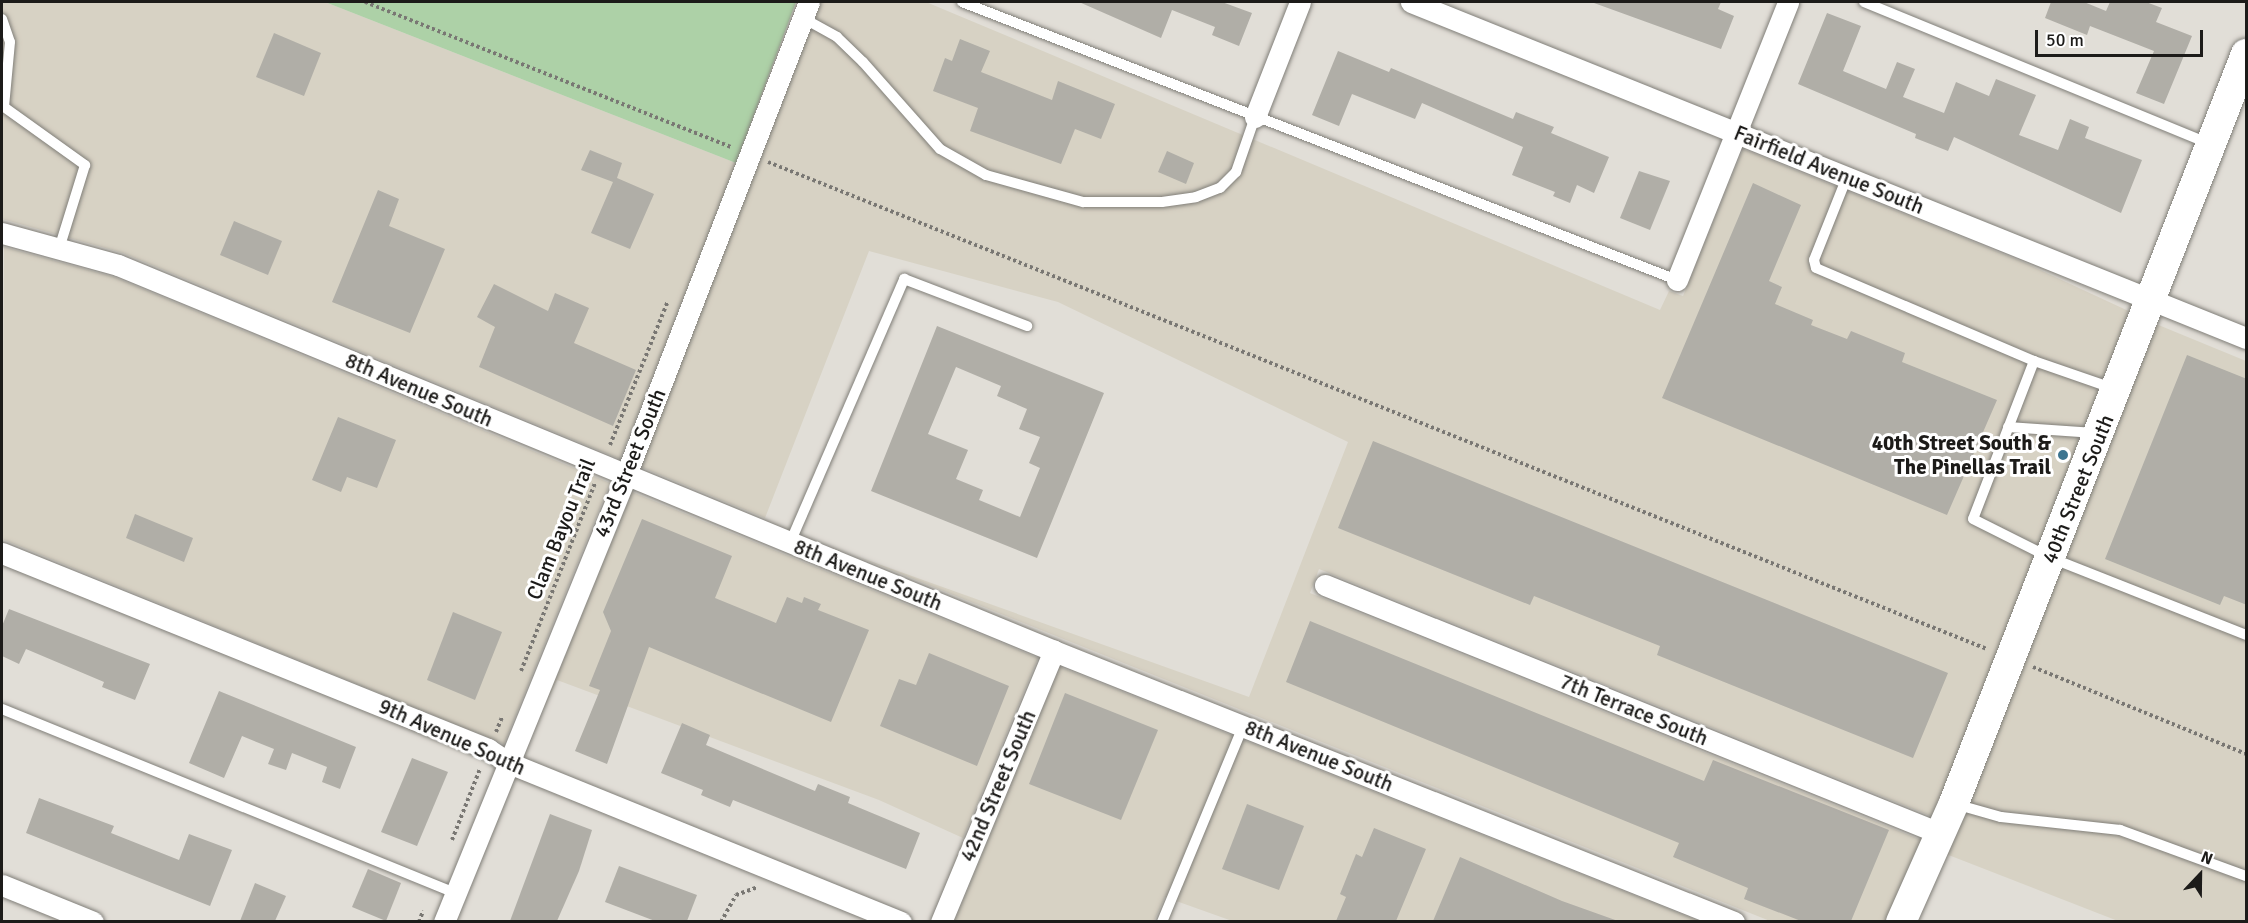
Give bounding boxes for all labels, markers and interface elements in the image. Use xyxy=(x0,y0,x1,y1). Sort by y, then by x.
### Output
scale bar xyxy=(2038,18,2206,56)
text: 50 m xyxy=(2046,29,2084,51)
street label: Fairfield Avenue South xyxy=(1730,120,1928,220)
street label: 8th Avenue South xyxy=(341,348,497,432)
street label: 43rd Street South xyxy=(589,385,671,541)
street label: 40th Street South xyxy=(2037,411,2119,567)
place label: 40th Street South & The Pinellas Trail xyxy=(1872,430,2051,480)
marker: 40th Street South & The Pinellas Trail xyxy=(2056,448,2070,462)
street label: Clam Bayou Trail xyxy=(521,455,601,603)
street label: 8th Avenue South xyxy=(790,534,946,616)
street label: 7th Terrace South xyxy=(1556,669,1712,751)
street label: 9th Avenue South xyxy=(375,693,529,781)
street label: 42nd Street South xyxy=(955,706,1041,866)
street label: 8th Avenue South xyxy=(1241,715,1397,797)
north arrow xyxy=(2170,845,2230,905)
text: N xyxy=(2198,847,2216,870)

